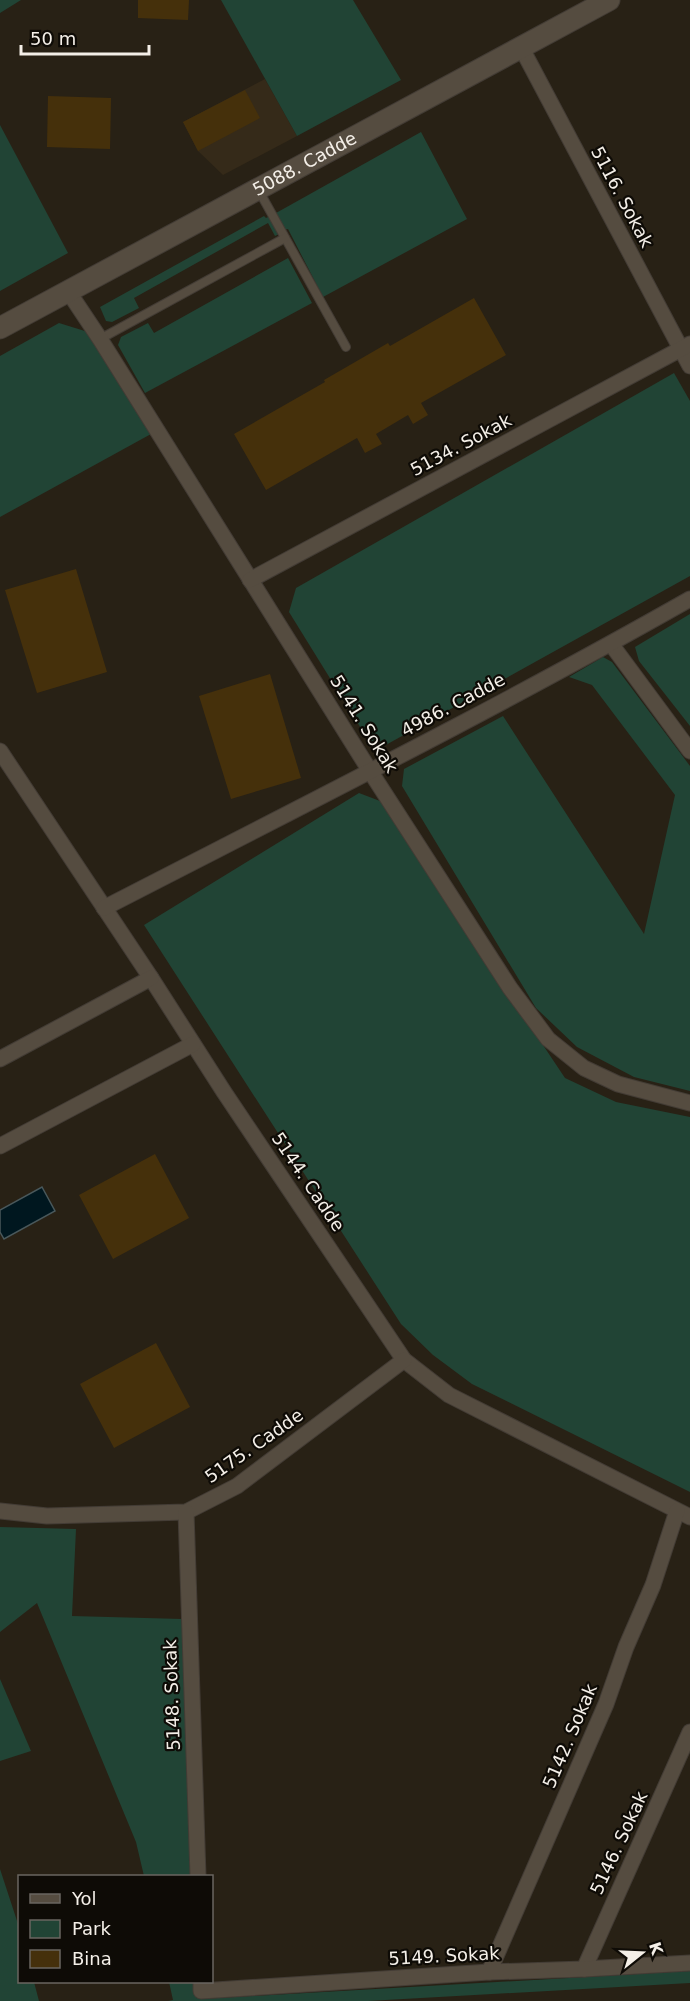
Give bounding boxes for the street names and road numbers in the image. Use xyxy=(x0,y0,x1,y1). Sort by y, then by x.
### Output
street label: 5088. Cadde xyxy=(249,127,360,200)
street label: 5116. Sokak xyxy=(587,143,658,251)
street label: 5134. Sokak xyxy=(407,409,515,480)
street label: 4986. Cadde xyxy=(397,668,508,741)
street label: 5141. Sokak xyxy=(326,671,403,777)
street label: 5144. Cadde xyxy=(268,1128,349,1235)
street label: 5175. Cadde xyxy=(201,1404,307,1487)
street label: 5148. Sokak xyxy=(159,1638,184,1751)
street label: 5142. Sokak xyxy=(538,1680,601,1791)
street label: 5146. Sokak xyxy=(586,1787,652,1898)
street label: 5149. Sokak xyxy=(388,1942,501,1969)

